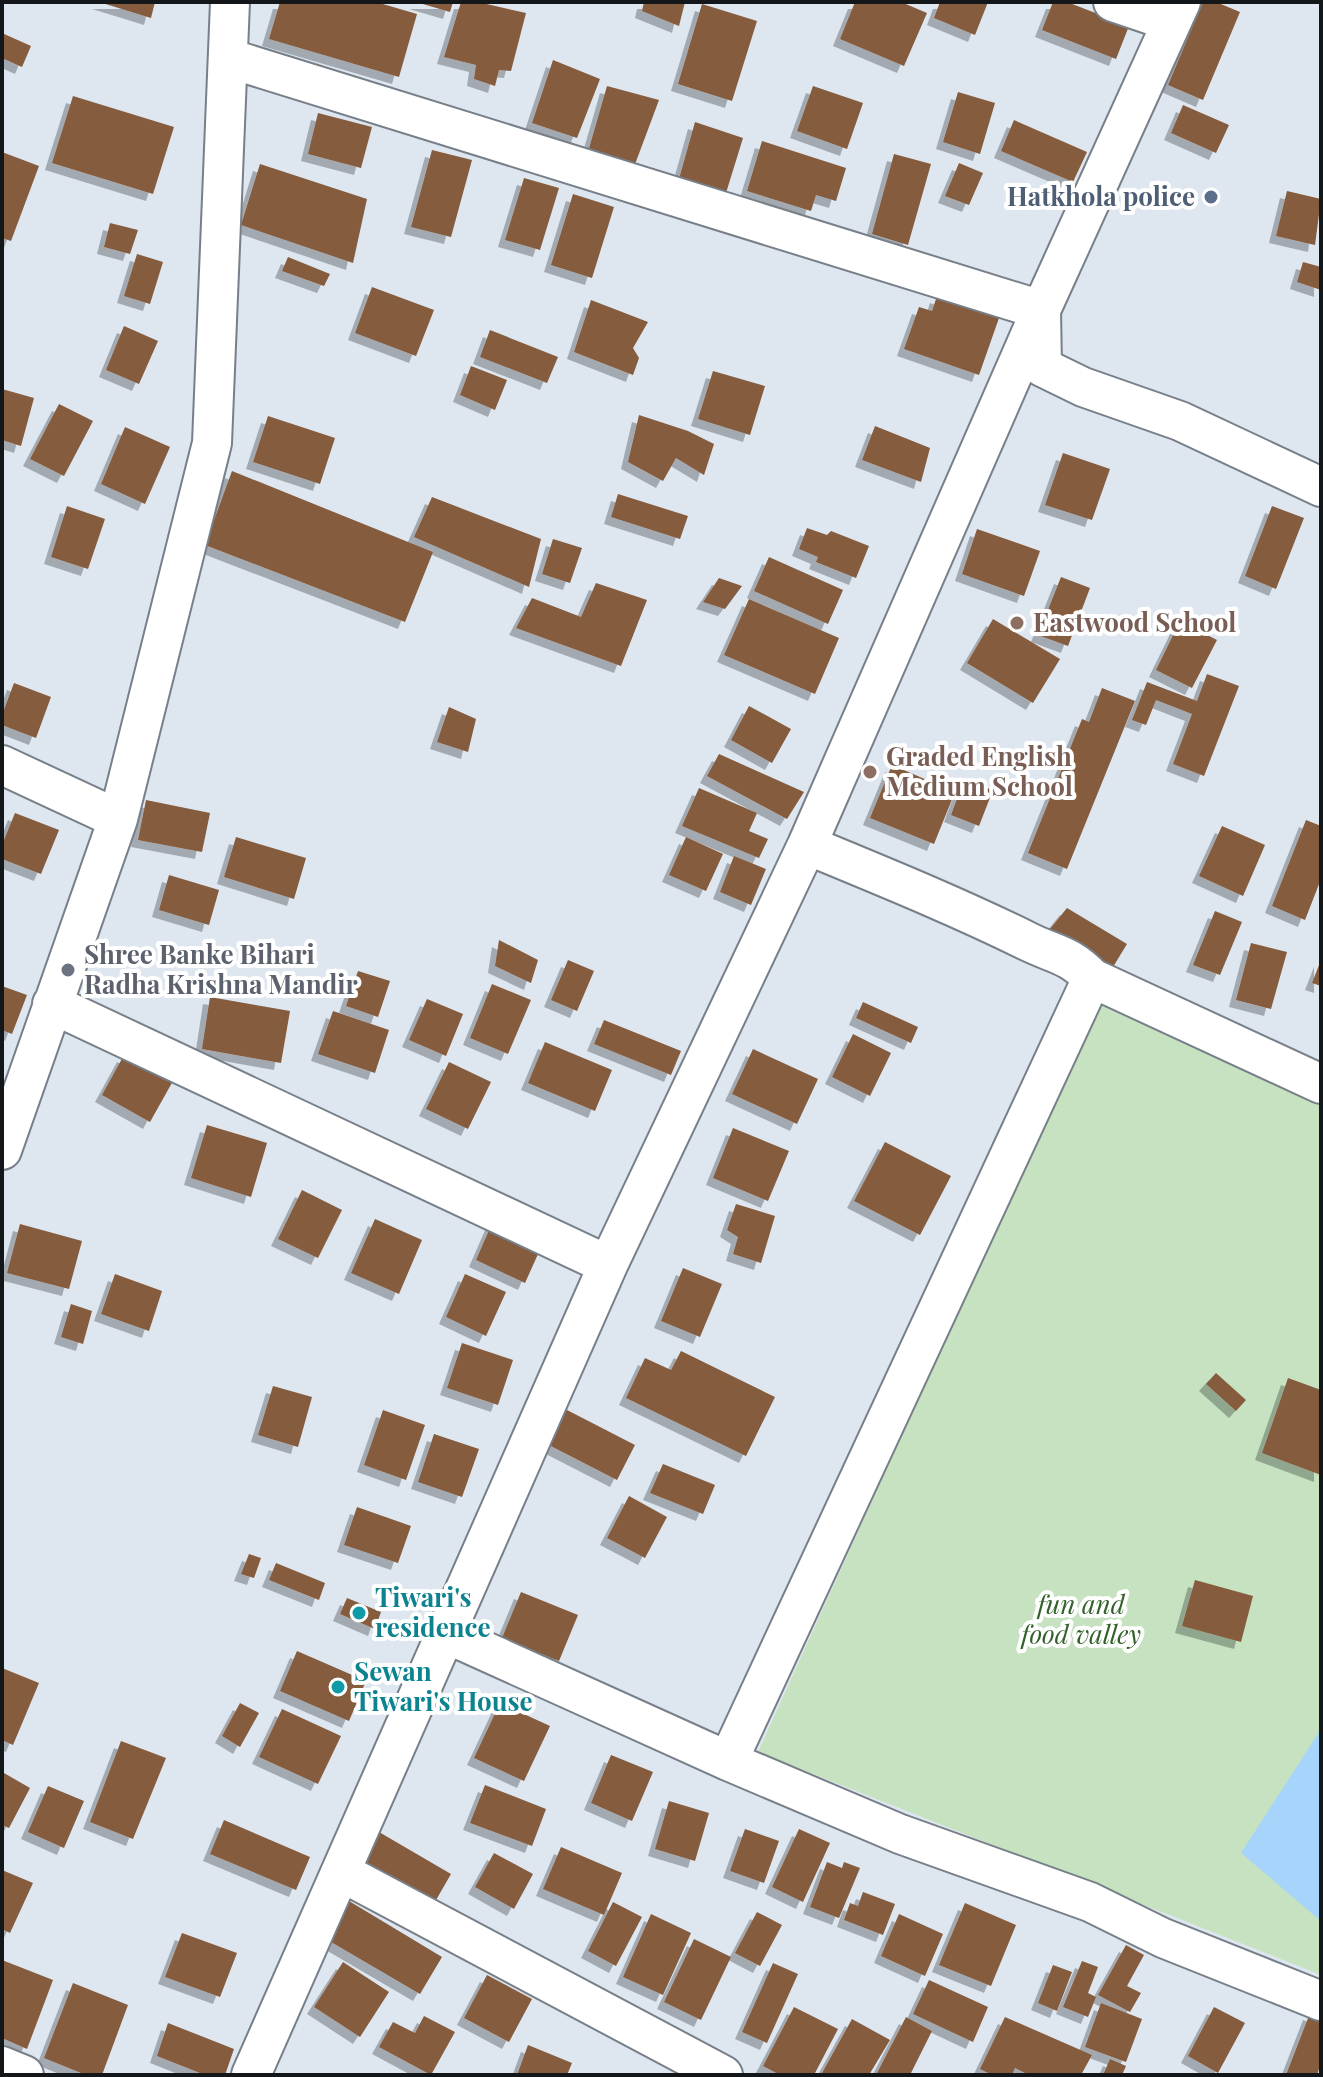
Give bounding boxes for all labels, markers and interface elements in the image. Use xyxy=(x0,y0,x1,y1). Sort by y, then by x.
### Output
place label: Hatkhola police xyxy=(1007,178,1195,213)
marker: Hatkhola police xyxy=(1202,188,1220,206)
place label: Eastwood School xyxy=(1033,604,1236,639)
marker: Eastwood School xyxy=(1008,614,1026,632)
place label: Graded English Medium School xyxy=(886,738,1073,803)
marker: Graded English Medium School xyxy=(861,763,879,781)
place label: Shree Banke Bihari Radha Krishna Mandir xyxy=(84,936,358,1001)
marker: Shree Banke Bihari Radha Krishna Mandir xyxy=(59,961,77,979)
place label: Tiwari's residence xyxy=(375,1579,491,1644)
park label: fun and food valley xyxy=(1020,1586,1141,1651)
marker: Tiwari's residence xyxy=(350,1604,368,1622)
place label: Sewan Tiwari's House xyxy=(354,1653,533,1718)
marker: Sewan Tiwari's House xyxy=(329,1678,347,1696)

